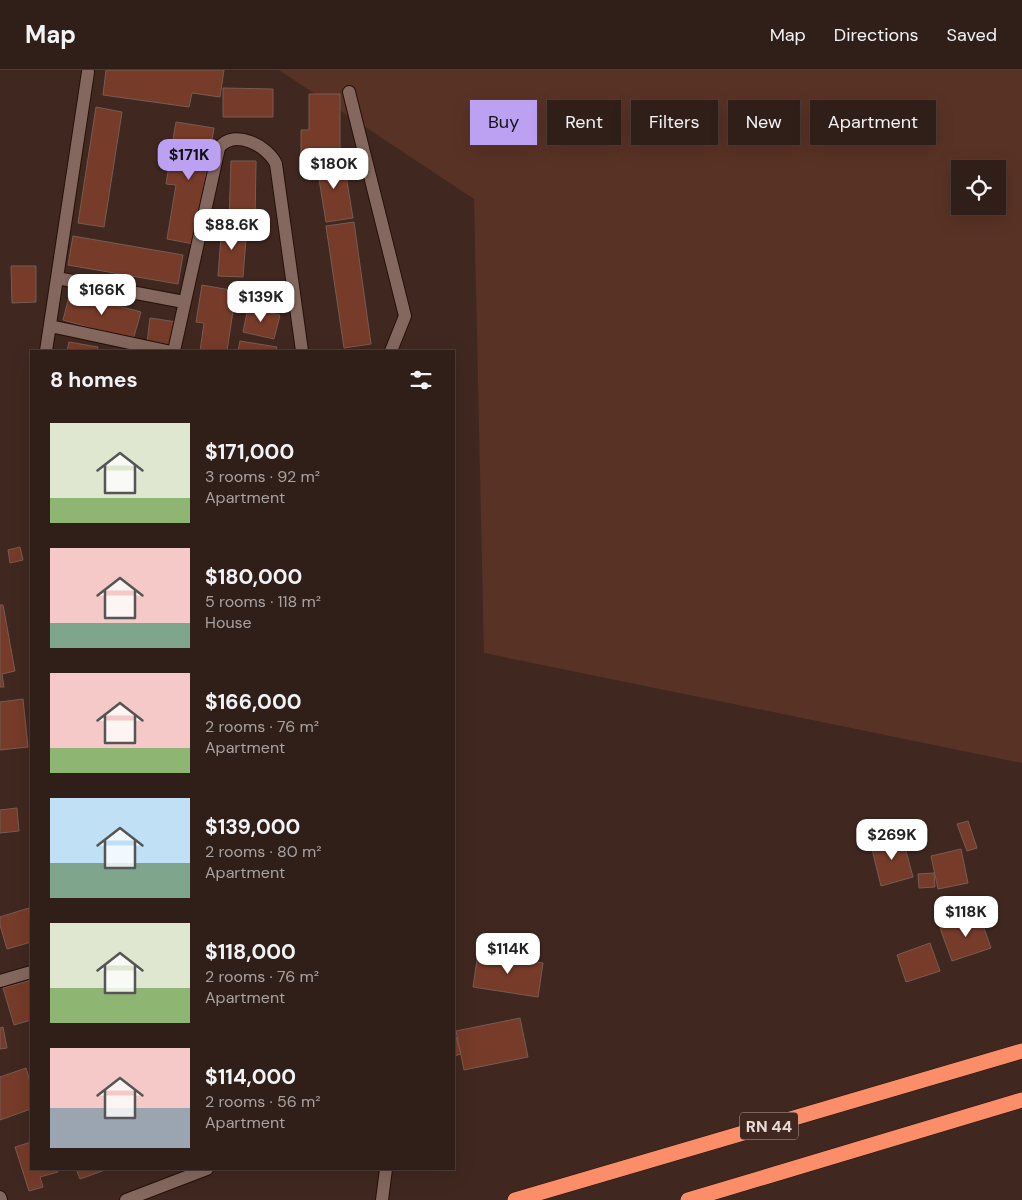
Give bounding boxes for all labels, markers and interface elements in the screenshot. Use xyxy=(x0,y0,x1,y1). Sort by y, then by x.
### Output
text: Map xyxy=(25,19,76,50)
text: Map xyxy=(770,23,806,47)
text: Directions xyxy=(834,23,919,47)
text: Saved xyxy=(947,23,997,47)
chip: Buy xyxy=(470,100,537,145)
chip: Rent xyxy=(547,100,621,145)
chip: Filters xyxy=(631,100,718,145)
chip: New xyxy=(728,100,800,145)
chip: Apartment xyxy=(810,100,936,145)
pin: $171K xyxy=(154,138,224,181)
text: $171K xyxy=(169,144,209,165)
pin: $180K xyxy=(299,148,369,190)
text: $180K xyxy=(310,153,358,174)
map controls xyxy=(951,160,1006,215)
button: locate xyxy=(951,160,1006,215)
pin: $88.6K xyxy=(191,208,273,251)
text: $88.6K xyxy=(205,214,259,235)
pin: $166K xyxy=(67,274,137,316)
text: $166K xyxy=(79,279,125,300)
pin: $139K xyxy=(226,280,296,323)
text: $139K xyxy=(238,286,284,307)
text: 8 homes xyxy=(50,366,138,394)
icon: filters xyxy=(407,366,435,394)
text: $171,000 xyxy=(205,438,294,466)
icon: home xyxy=(90,443,150,503)
text: 3 rooms · 92 m² xyxy=(205,466,320,487)
text: Apartment xyxy=(205,487,285,508)
text: $180,000 xyxy=(205,563,302,591)
icon: home xyxy=(90,568,150,628)
text: 5 rooms · 118 m² xyxy=(205,591,321,612)
text: House xyxy=(205,612,252,633)
text: $166,000 xyxy=(205,688,301,716)
icon: home xyxy=(90,693,150,753)
text: 2 rooms · 76 m² xyxy=(205,716,319,737)
text: Apartment xyxy=(205,737,285,758)
text: $139,000 xyxy=(205,813,300,841)
icon: home xyxy=(90,818,150,878)
pin: $269K xyxy=(857,818,927,861)
text: $269K xyxy=(867,824,917,845)
text: 2 rooms · 80 m² xyxy=(205,841,322,862)
text: Apartment xyxy=(205,862,285,883)
pin: $118K xyxy=(931,896,1001,938)
text: $118K xyxy=(945,901,987,922)
pin: $114K xyxy=(473,932,543,975)
text: $118,000 xyxy=(205,938,296,966)
text: $114K xyxy=(487,938,529,959)
icon: home xyxy=(90,943,150,1003)
text: 2 rooms · 76 m² xyxy=(205,966,319,987)
text: Apartment xyxy=(205,987,285,1008)
text: $114,000 xyxy=(205,1063,296,1091)
icon: home xyxy=(90,1068,150,1128)
text: 2 rooms · 56 m² xyxy=(205,1091,321,1112)
text: Apartment xyxy=(205,1112,285,1133)
road number: RN 44 xyxy=(740,1112,798,1140)

